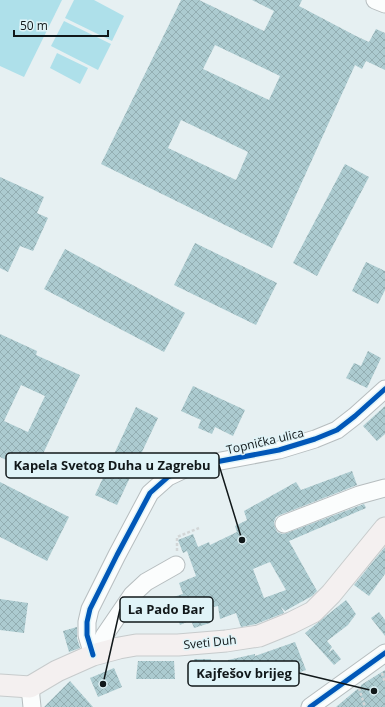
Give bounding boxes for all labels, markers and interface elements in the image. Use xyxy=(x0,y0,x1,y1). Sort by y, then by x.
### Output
scale bar xyxy=(14,12,108,38)
text: 50 m xyxy=(20,17,48,34)
street label: Topnička ulica xyxy=(224,424,306,458)
callout: Kapela Svetog Duha u Zagrebu xyxy=(6,453,219,478)
text: Kapela Svetog Duha u Zagrebu xyxy=(13,456,211,474)
callout: La Pado Bar xyxy=(120,597,213,622)
text: La Pado Bar xyxy=(128,600,204,618)
street label: Sveti Duh xyxy=(183,631,237,653)
callout: Kajfešov brijeg xyxy=(188,661,299,686)
text: Kajfešov brijeg xyxy=(196,664,292,682)

